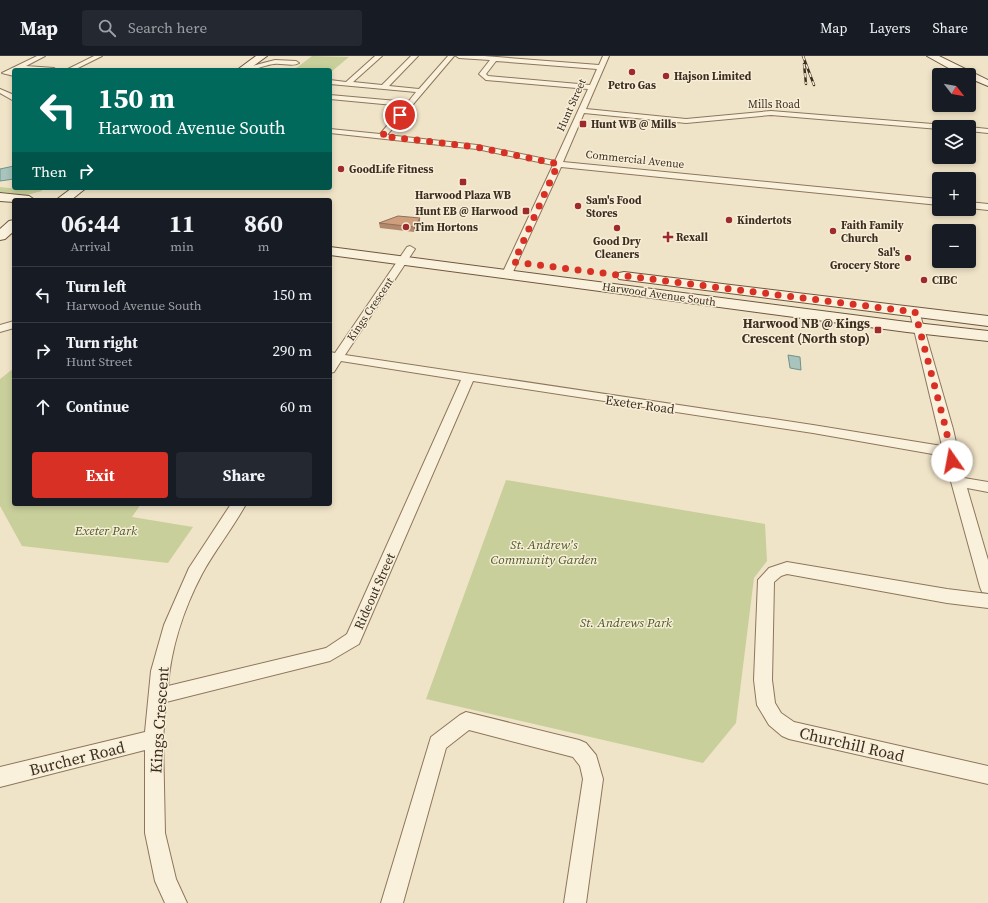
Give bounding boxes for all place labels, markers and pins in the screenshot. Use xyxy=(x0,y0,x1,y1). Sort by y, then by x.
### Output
marker: Petro Gas xyxy=(627,67,637,77)
place label: Hajson Limited xyxy=(674,69,752,84)
marker: Hajson Limited xyxy=(661,71,671,81)
place label: Petro Gas xyxy=(608,78,656,93)
pin xyxy=(383,98,417,132)
place label: Hunt WB @ Mills xyxy=(591,117,676,132)
marker: Hunt WB @ Mills xyxy=(578,119,588,129)
place label: GoodLife Fitness xyxy=(349,162,433,177)
marker: GoodLife Fitness xyxy=(336,164,346,174)
marker: Harwood Plaza WB xyxy=(458,177,468,187)
place label: Harwood Plaza WB xyxy=(415,188,511,203)
place label: Sam's Food Stores xyxy=(586,193,642,221)
marker: Sam's Food Stores xyxy=(573,201,583,211)
place label: Hunt EB @ Harwood xyxy=(415,204,518,219)
marker: Hunt EB @ Harwood xyxy=(521,206,531,216)
place label: Kindertots xyxy=(737,213,791,228)
marker: Kindertots xyxy=(724,215,734,225)
place label: Faith Family Church xyxy=(841,218,904,246)
place label: Tim Hortons xyxy=(414,220,478,235)
marker: Tim Hortons xyxy=(401,222,411,232)
marker: Good Dry Cleaners xyxy=(612,223,622,233)
marker: Faith Family Church xyxy=(828,226,838,236)
place label: Rexall xyxy=(676,230,708,245)
marker: Rexall xyxy=(663,232,673,242)
place label: Good Dry Cleaners xyxy=(593,234,641,262)
place label: Sal's Grocery Store xyxy=(830,245,900,273)
marker: Sal's Grocery Store xyxy=(903,253,913,263)
place label: CIBC xyxy=(932,273,957,288)
marker: CIBC xyxy=(919,275,929,285)
place label: Harwood NB @ Kings Crescent (North stop) xyxy=(742,315,870,347)
marker: Harwood NB @ Kings Crescent (North stop) xyxy=(873,325,883,335)

